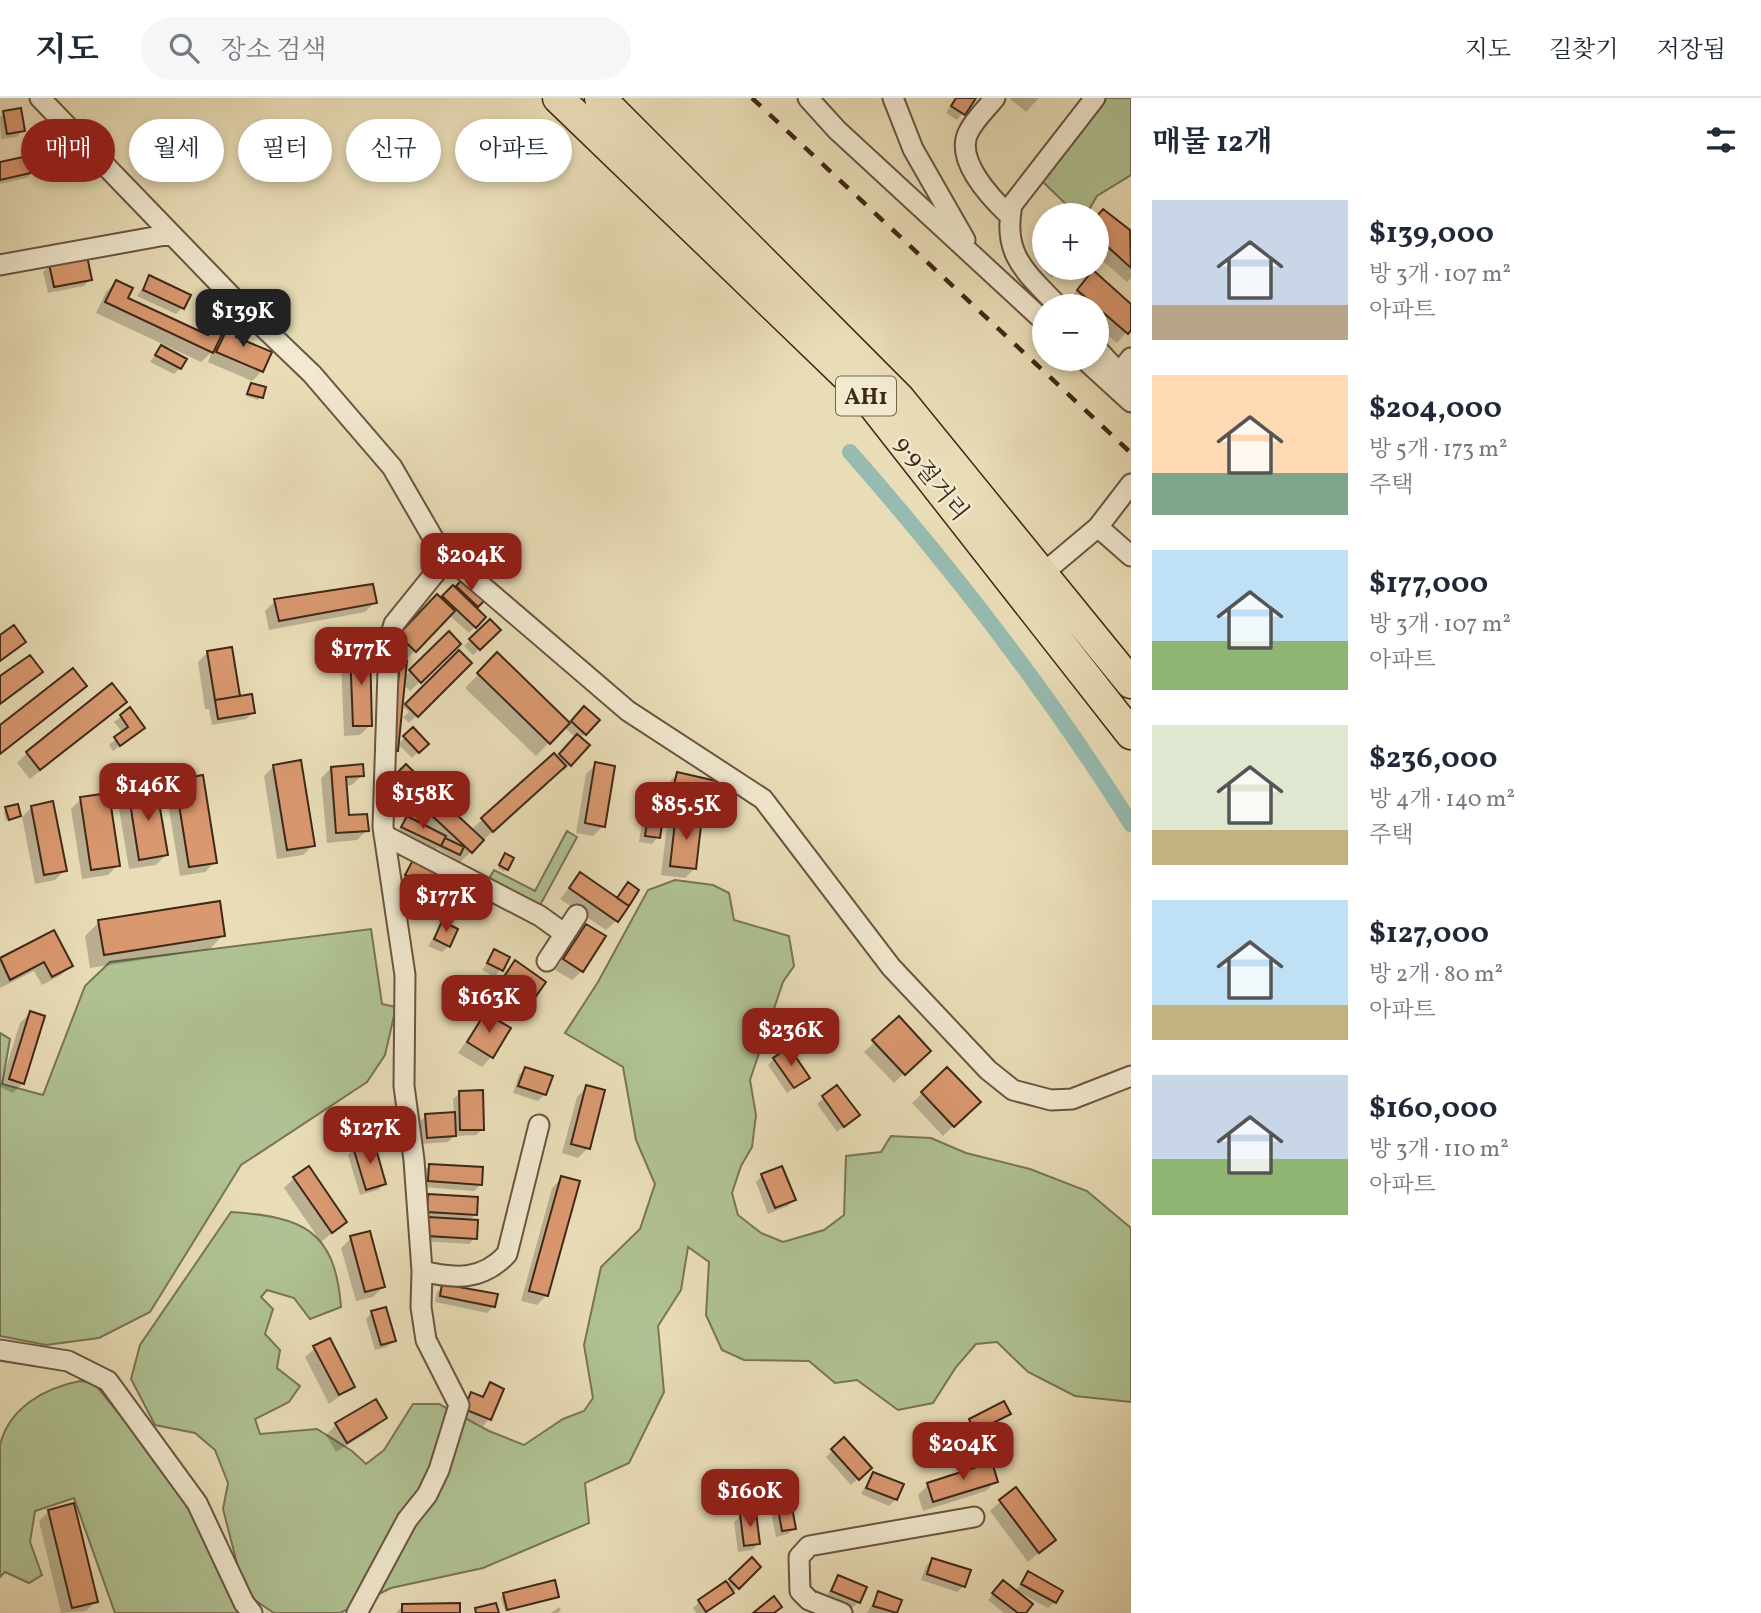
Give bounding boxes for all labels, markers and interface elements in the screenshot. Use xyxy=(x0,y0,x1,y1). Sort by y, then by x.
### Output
search box xyxy=(141,17,631,80)
text: 지도 xyxy=(35,29,99,75)
icon: search xyxy=(165,29,203,67)
text: 장소 검색 xyxy=(221,33,326,69)
text: 지도 xyxy=(1465,34,1511,68)
text: 길찾기 xyxy=(1549,34,1618,68)
text: 저장됨 xyxy=(1656,34,1726,68)
chip: 매매 xyxy=(21,119,115,182)
chip: 월세 xyxy=(129,119,224,182)
chip: 필터 xyxy=(238,119,332,182)
chip: 신규 xyxy=(346,119,441,182)
chip: 아파트 xyxy=(455,119,572,182)
icon: filters xyxy=(1702,121,1740,159)
text: 매물 12개 xyxy=(1152,122,1273,164)
map controls xyxy=(1032,203,1109,371)
button: + xyxy=(1032,203,1109,280)
text: $139,000 xyxy=(1369,213,1494,255)
icon: home xyxy=(1208,228,1292,312)
text: 방 3개 · 107 m² xyxy=(1369,259,1511,291)
pin: $139K xyxy=(194,289,292,349)
button: − xyxy=(1032,294,1109,371)
text: 아파트 xyxy=(1369,295,1436,327)
text: $139K xyxy=(212,296,274,328)
road number: AH1 xyxy=(836,376,896,416)
text: $204,000 xyxy=(1369,388,1502,430)
icon: home xyxy=(1208,403,1292,487)
street label: 9·9절거리 xyxy=(885,429,975,529)
text: 방 5개 · 173 m² xyxy=(1369,434,1507,466)
text: 주택 xyxy=(1369,470,1413,502)
pin: $204K xyxy=(422,533,520,593)
text: $204K xyxy=(436,540,506,572)
text: $177,000 xyxy=(1369,563,1488,605)
icon: home xyxy=(1208,578,1292,662)
text: 방 3개 · 107 m² xyxy=(1369,609,1511,641)
pin: $177K xyxy=(312,628,410,687)
text: $177K xyxy=(331,634,391,666)
text: 아파트 xyxy=(1369,645,1436,677)
text: $236,000 xyxy=(1369,738,1497,780)
icon: home xyxy=(1208,753,1292,837)
pin: $146K xyxy=(99,764,197,823)
text: $146K xyxy=(115,770,181,802)
pin: $158K xyxy=(374,772,472,831)
text: $158K xyxy=(392,778,454,810)
pin: $85.5K xyxy=(629,782,743,842)
text: 방 4개 · 140 m² xyxy=(1369,784,1515,816)
text: $85.5K xyxy=(651,789,721,821)
text: 주택 xyxy=(1369,820,1413,852)
pin: $177K xyxy=(397,874,495,934)
text: $177K xyxy=(416,881,476,913)
text: $127,000 xyxy=(1369,913,1489,955)
icon: home xyxy=(1208,928,1292,1012)
text: 방 2개 · 80 m² xyxy=(1369,959,1503,991)
pin: $163K xyxy=(440,976,538,1035)
text: $163K xyxy=(458,982,520,1014)
text: 아파트 xyxy=(1369,995,1436,1027)
pin: $236K xyxy=(742,1009,840,1068)
text: $236K xyxy=(758,1015,824,1047)
text: $160,000 xyxy=(1369,1088,1497,1130)
icon: home xyxy=(1208,1103,1292,1187)
pin: $127K xyxy=(321,1107,419,1166)
text: $127K xyxy=(339,1113,401,1145)
text: 방 3개 · 110 m² xyxy=(1369,1134,1509,1166)
text: 아파트 xyxy=(1369,1170,1436,1202)
pin: $204K xyxy=(914,1422,1012,1482)
text: $204K xyxy=(928,1429,998,1461)
pin: $160K xyxy=(701,1470,799,1529)
text: $160K xyxy=(717,1476,783,1508)

